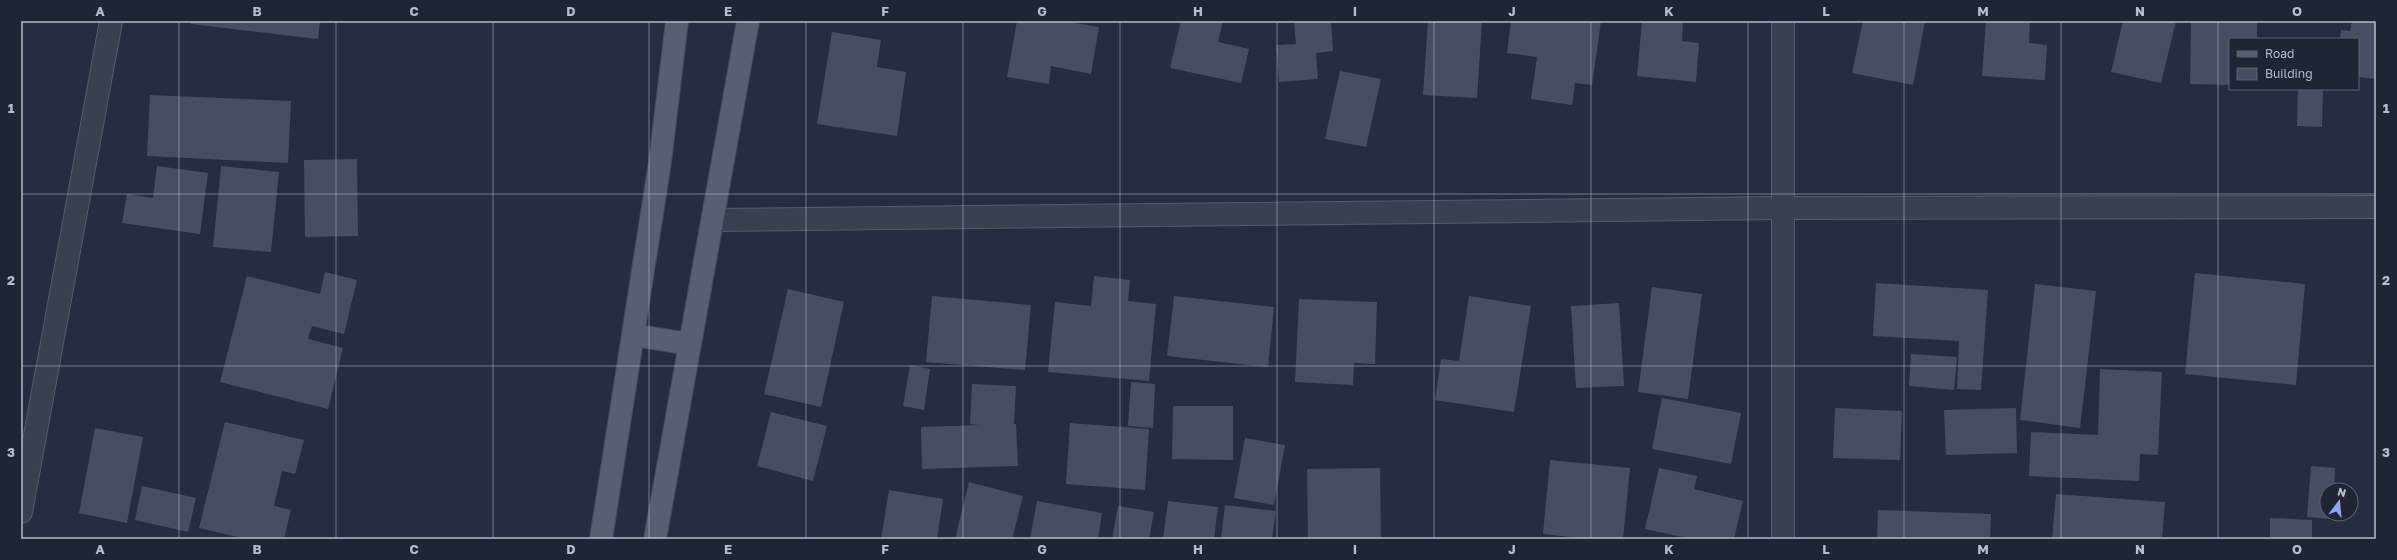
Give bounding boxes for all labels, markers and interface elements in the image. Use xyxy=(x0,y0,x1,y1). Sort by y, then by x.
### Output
text: A xyxy=(95,3,105,19)
text: B xyxy=(252,3,262,19)
text: C xyxy=(409,3,419,19)
text: D xyxy=(566,3,576,19)
text: E xyxy=(724,3,732,19)
text: F xyxy=(881,3,889,19)
text: G xyxy=(1037,3,1047,19)
text: H xyxy=(1193,3,1203,19)
text: I xyxy=(1353,3,1357,19)
text: J xyxy=(1508,3,1516,19)
text: K xyxy=(1664,3,1674,19)
text: L xyxy=(1822,3,1830,19)
text: M xyxy=(1977,3,1989,19)
text: N xyxy=(2135,3,2145,19)
text: O xyxy=(2292,3,2302,19)
legend xyxy=(2229,38,2359,90)
text: Road xyxy=(2265,46,2294,61)
text: Building xyxy=(2265,66,2313,81)
text: 1 xyxy=(8,100,15,116)
text: 1 xyxy=(2383,100,2390,116)
text: 2 xyxy=(7,272,15,288)
text: 2 xyxy=(2382,272,2390,288)
text: 3 xyxy=(7,444,15,460)
text: 3 xyxy=(2382,444,2390,460)
north arrow xyxy=(2319,482,2359,522)
text: N xyxy=(2336,485,2348,499)
text: A xyxy=(95,541,105,557)
text: B xyxy=(252,541,262,557)
text: C xyxy=(409,541,419,557)
text: D xyxy=(566,541,576,557)
text: E xyxy=(724,541,732,557)
text: F xyxy=(881,541,889,557)
text: G xyxy=(1037,541,1047,557)
text: H xyxy=(1193,541,1203,557)
text: I xyxy=(1353,541,1357,557)
text: J xyxy=(1508,541,1516,557)
text: K xyxy=(1664,541,1674,557)
text: L xyxy=(1822,541,1830,557)
text: M xyxy=(1977,541,1989,557)
text: N xyxy=(2135,541,2145,557)
text: O xyxy=(2292,541,2302,557)

